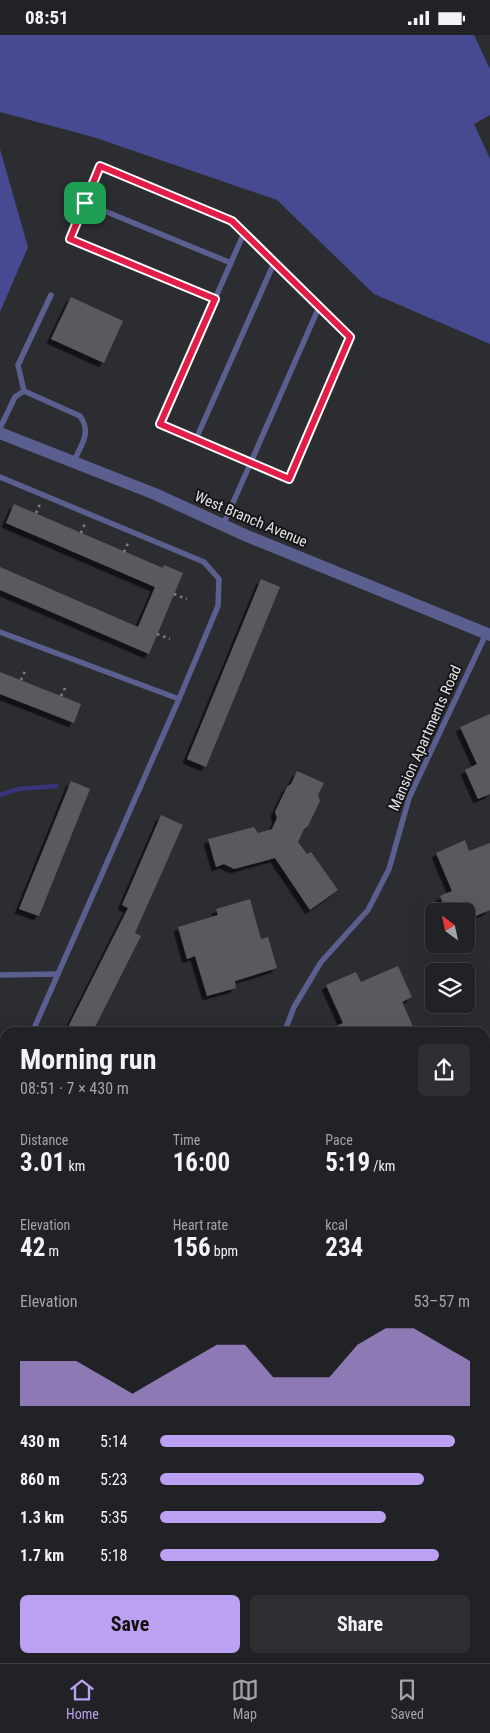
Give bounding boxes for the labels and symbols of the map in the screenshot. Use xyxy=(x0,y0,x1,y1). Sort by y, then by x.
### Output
pin xyxy=(64,182,106,224)
street label: West Branch Avenue xyxy=(192,487,310,551)
street label: Mansion Apartments Road xyxy=(385,662,465,814)
north arrow xyxy=(425,903,475,953)

